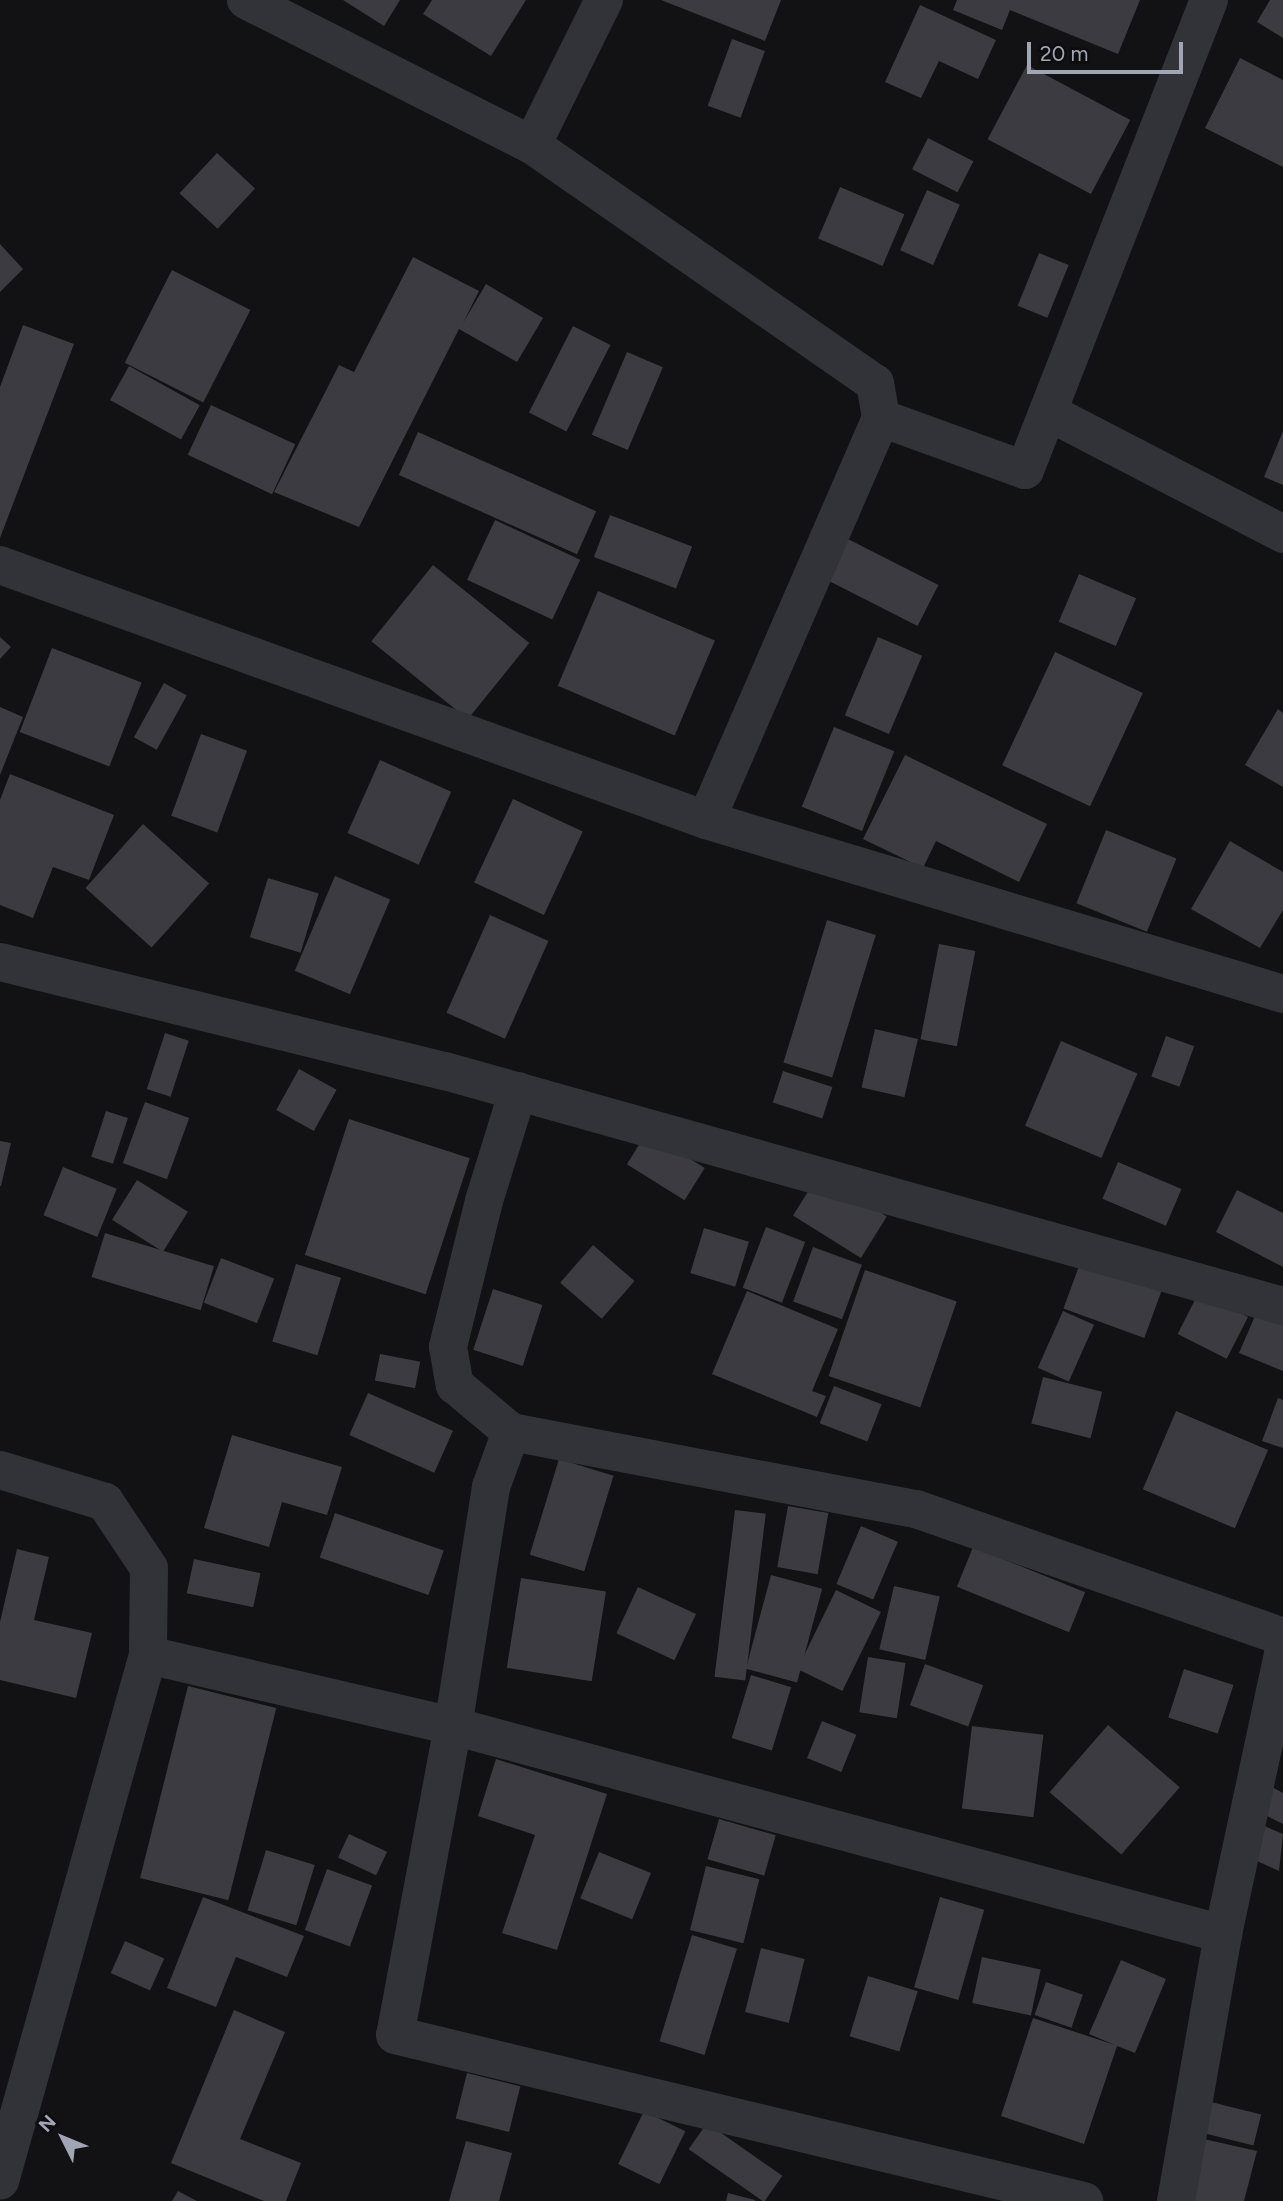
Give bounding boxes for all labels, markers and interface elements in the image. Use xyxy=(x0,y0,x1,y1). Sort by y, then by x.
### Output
scale bar xyxy=(1031,28,1187,72)
text: 20 m xyxy=(1040,41,1088,66)
north arrow xyxy=(28,2103,98,2173)
text: N xyxy=(34,2110,61,2137)

